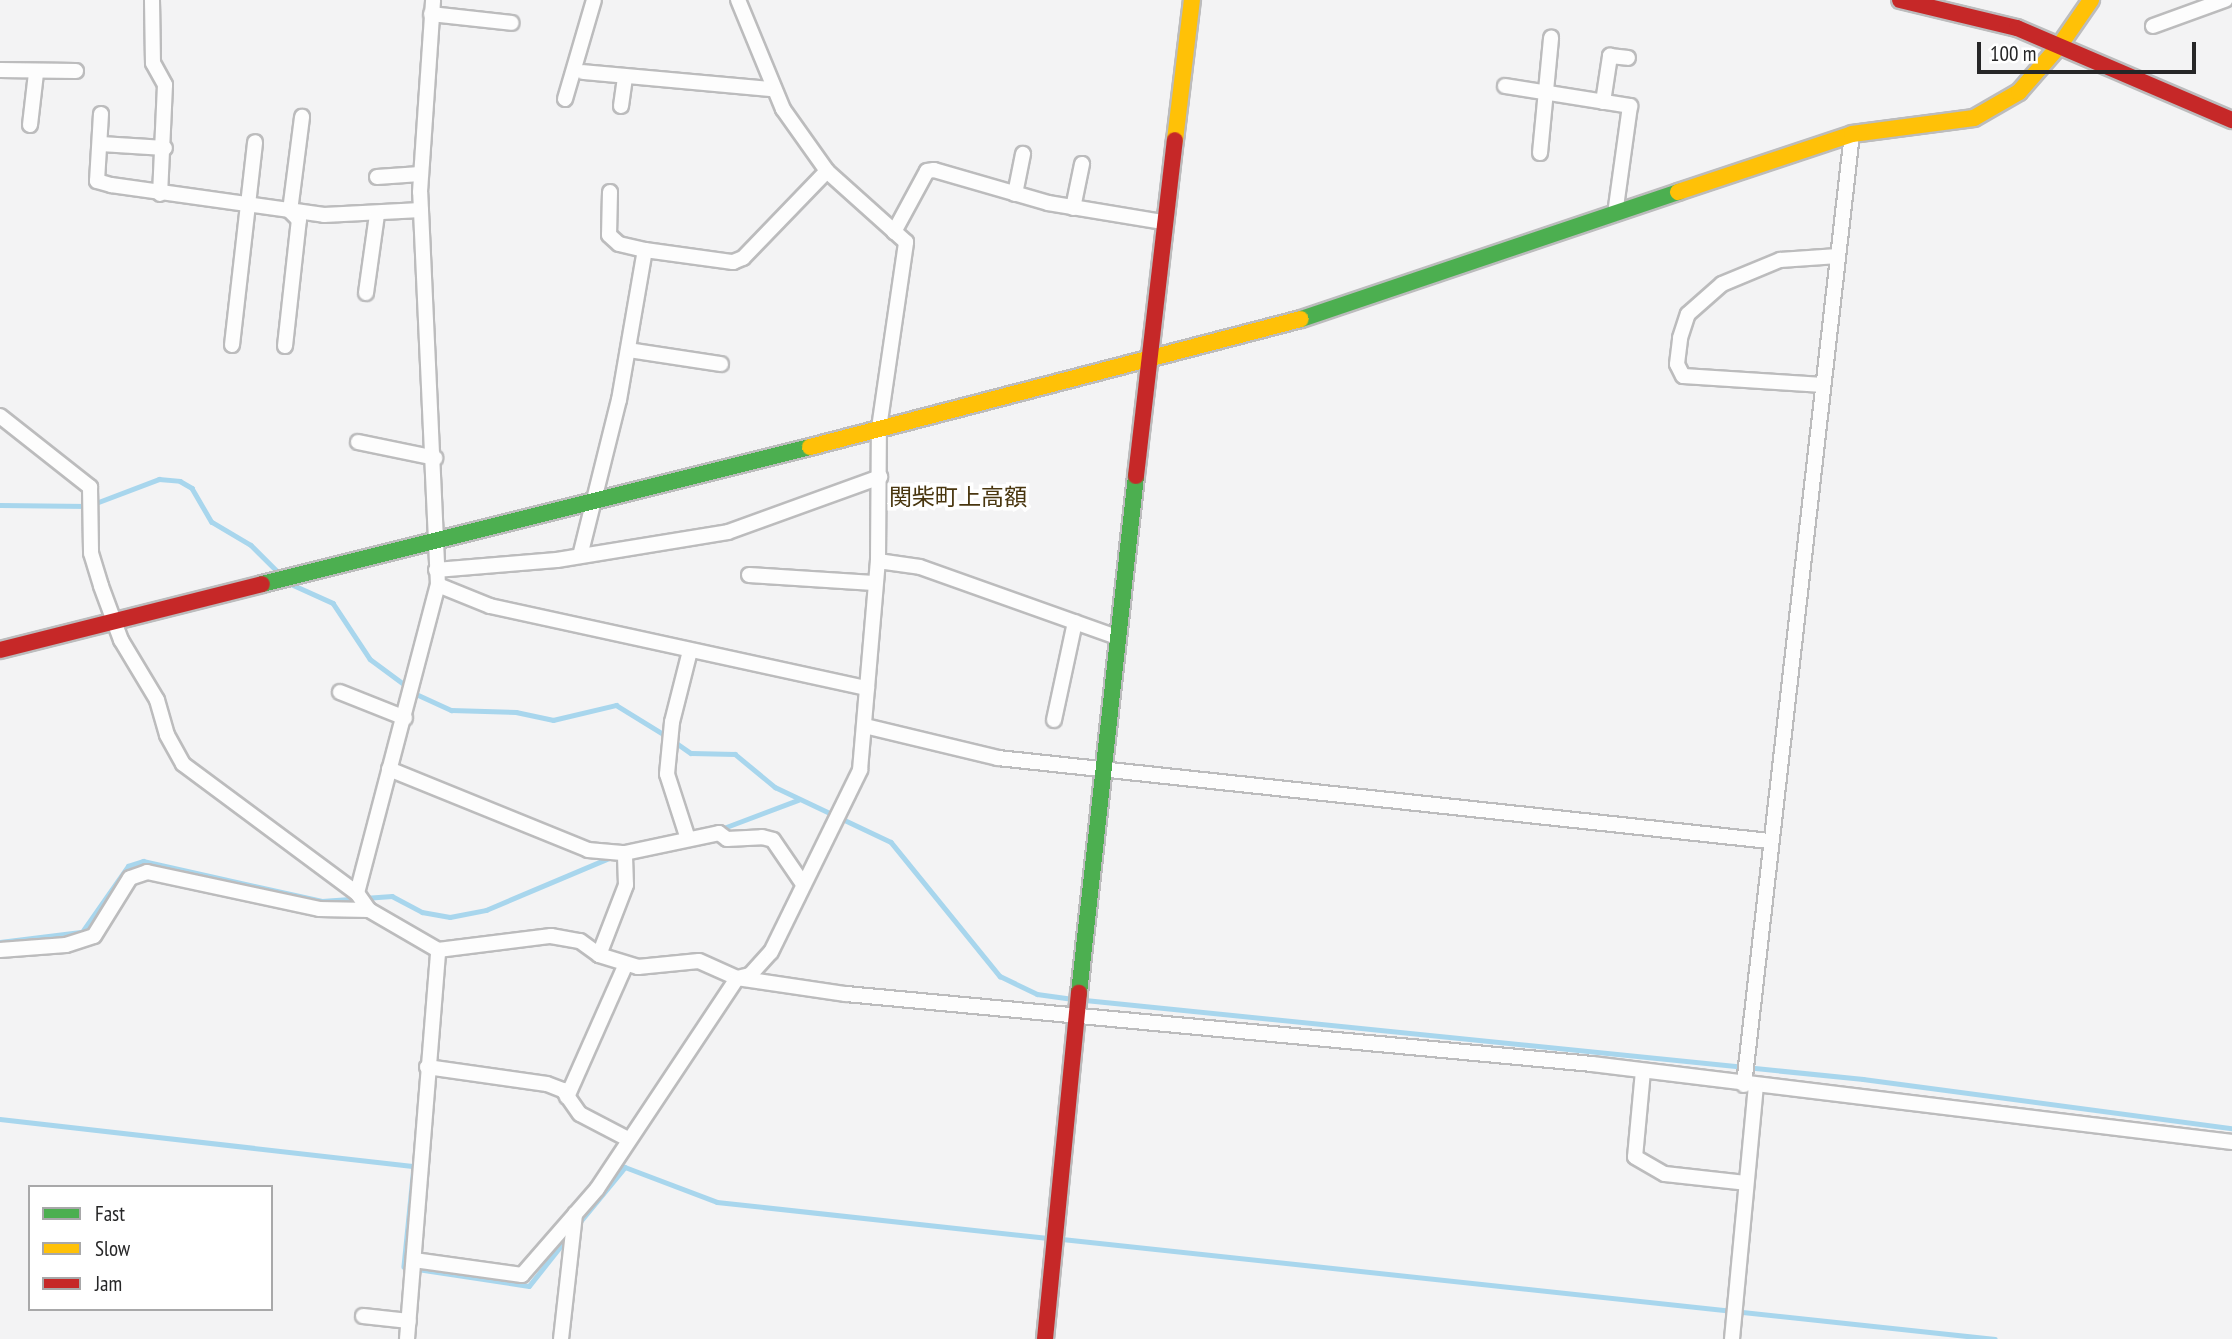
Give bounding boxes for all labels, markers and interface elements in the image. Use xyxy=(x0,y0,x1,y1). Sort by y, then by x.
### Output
scale bar xyxy=(1980,28,2199,72)
text: 100 m xyxy=(1990,40,2036,67)
district label: 関柴町上高額 xyxy=(889,483,1027,511)
legend xyxy=(28,1185,273,1311)
text: Fast xyxy=(95,1200,125,1227)
text: Slow xyxy=(95,1235,130,1262)
text: Jam xyxy=(95,1270,122,1297)

